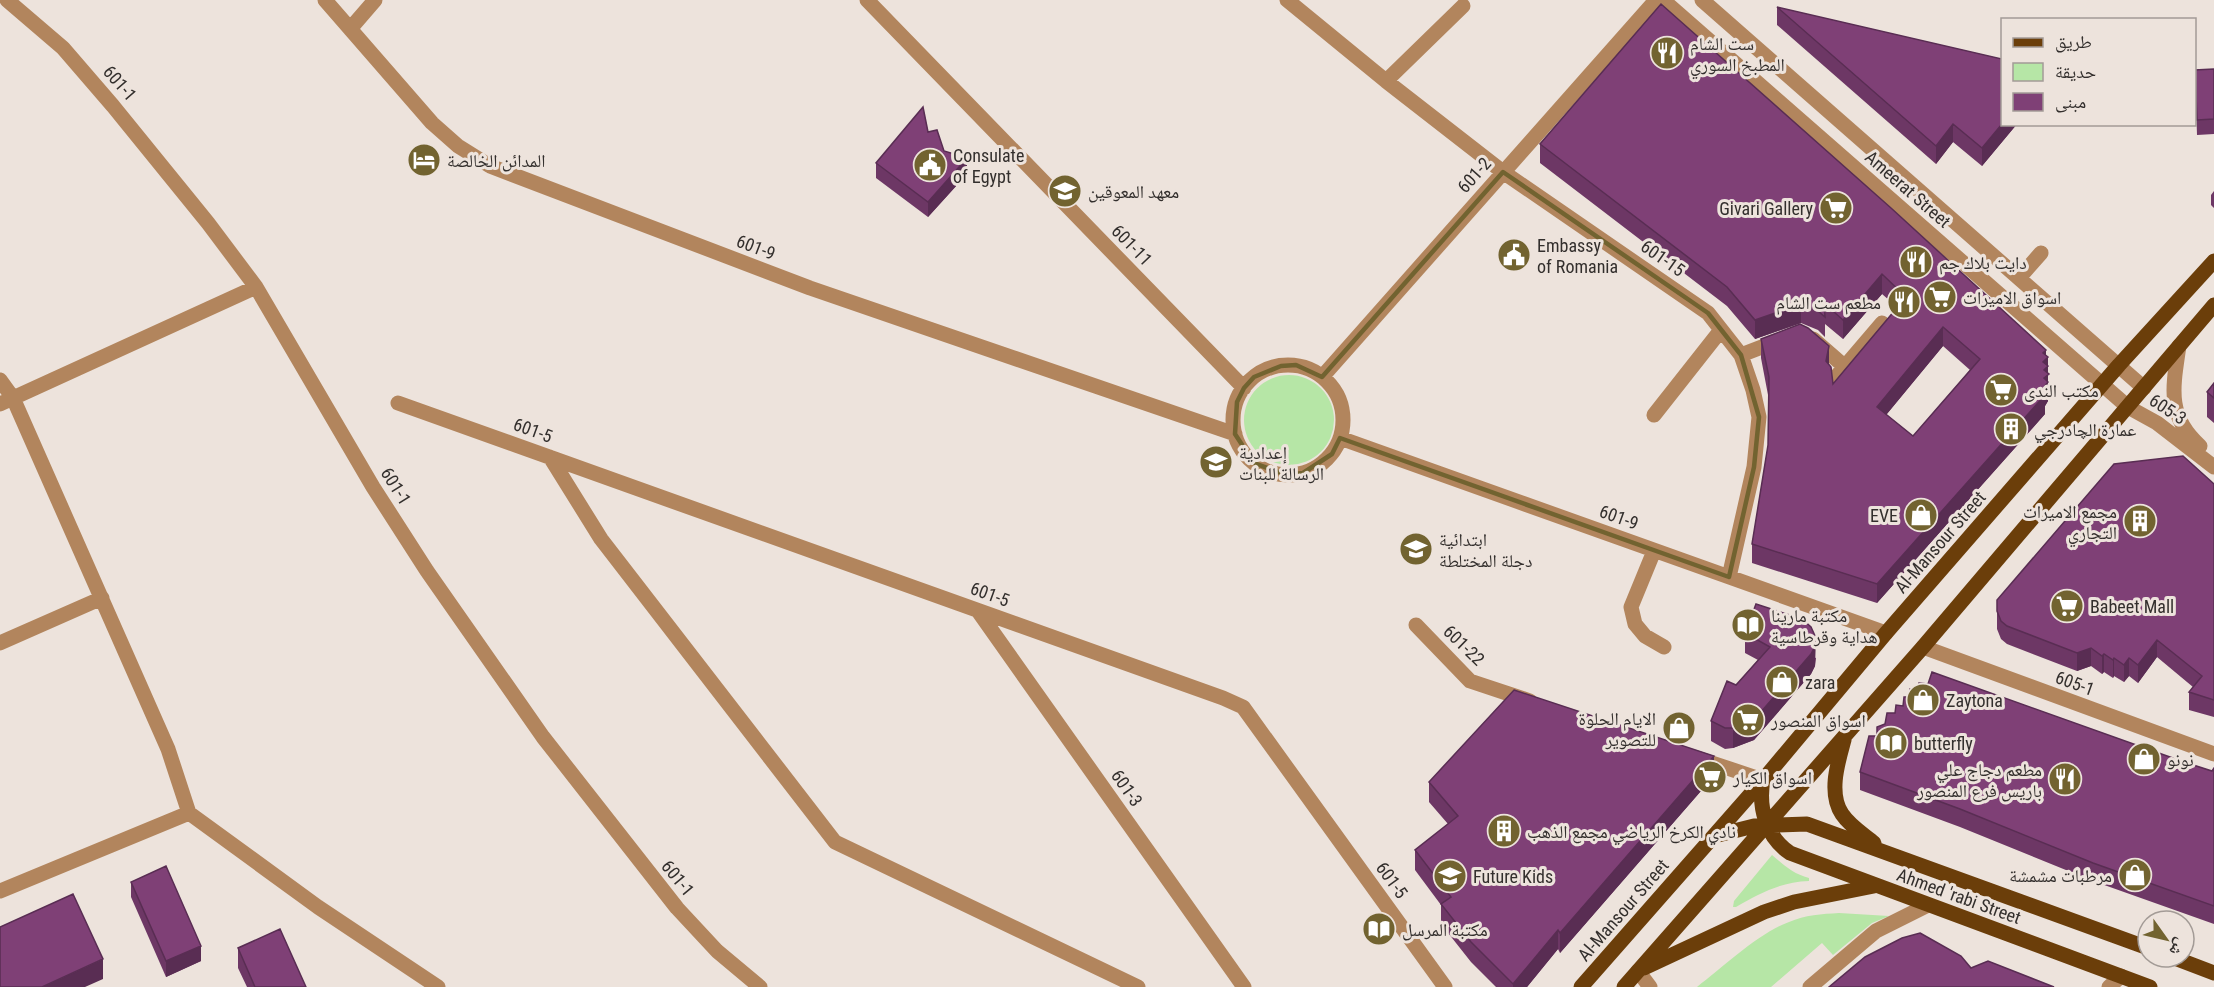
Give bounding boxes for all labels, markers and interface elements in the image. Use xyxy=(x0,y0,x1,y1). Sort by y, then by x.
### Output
legend xyxy=(2001,18,2196,126)
text: طريق xyxy=(2055,31,2092,53)
place label: ست الشام المطبخ السوري xyxy=(1690,33,1785,79)
restaurant icon: ست الشام المطبخ السوري xyxy=(1649,35,1685,71)
street label: 601-1 xyxy=(99,61,141,105)
text: حديقة xyxy=(2055,61,2096,82)
text: مبنى xyxy=(2055,91,2086,113)
hotel icon: المدائن الخالصة xyxy=(406,142,442,178)
place label: Consulate of Egypt xyxy=(953,145,1024,187)
street label: Ameerat Street xyxy=(1861,146,1955,232)
public building icon: Consulate of Egypt xyxy=(912,147,948,183)
place label: المدائن الخالصة xyxy=(447,150,546,172)
street label: 601-2 xyxy=(1453,153,1495,197)
school or university icon: معهد المعوقين xyxy=(1047,173,1083,209)
place label: معهد المعوقين xyxy=(1088,181,1179,203)
supermarket icon: Givari Gallery xyxy=(1818,190,1854,226)
place label: Givari Gallery xyxy=(1719,198,1814,219)
street label: 601-11 xyxy=(1107,220,1157,270)
street label: 601-9 xyxy=(734,230,778,264)
place label: Embassy of Romania xyxy=(1537,235,1618,277)
street label: 601-15 xyxy=(1637,235,1689,281)
public building icon: Embassy of Romania xyxy=(1496,237,1532,273)
restaurant icon: دايت بلاك جم xyxy=(1898,244,1934,280)
place label: دايت بلاك جم xyxy=(1939,252,2027,275)
supermarket icon: اسواق الاميرات xyxy=(1922,279,1958,315)
restaurant icon: مطعم ست الشام xyxy=(1886,284,1922,320)
place label: اسواق الاميرات xyxy=(1963,287,2061,309)
place label: مطعم ست الشام xyxy=(1776,292,1881,315)
supermarket icon: مكتب الندى xyxy=(1983,372,2019,408)
place label: مكتب الندى xyxy=(2024,380,2099,402)
street label: 605-3 xyxy=(2146,389,2190,429)
building icon: عمارة الچادرجي xyxy=(1993,411,2029,447)
street label: 601-5 xyxy=(511,413,555,447)
place label: عمارة الچادرجي xyxy=(2034,419,2136,444)
place label: إعدادية الرسالة للبنات xyxy=(1239,442,1324,484)
school or university icon: إعدادية الرسالة للبنات xyxy=(1198,444,1234,480)
street label: 601-1 xyxy=(376,463,416,509)
street label: Al-Mansour Street xyxy=(1890,487,1990,597)
shop icon: EVE xyxy=(1903,497,1939,533)
street label: 601-9 xyxy=(1597,500,1641,534)
place label: مجمع الاميرات التجاري xyxy=(2023,501,2117,547)
building icon: مجمع الاميرات التجاري xyxy=(2122,503,2158,539)
place label: EVE xyxy=(1870,505,1898,526)
place label: ابتدائية دجلة المختلطة xyxy=(1439,529,1532,571)
school or university icon: ابتدائية دجلة المختلطة xyxy=(1398,531,1434,567)
street label: 601-5 xyxy=(968,577,1012,611)
supermarket icon: Babeet Mall xyxy=(2049,588,2085,624)
place label: Babeet Mall xyxy=(2090,596,2174,617)
place label: مكتبة مارينا هداية وقرطاسية xyxy=(1771,605,1878,647)
library icon: مكتبة مارينا هداية وقرطاسية xyxy=(1730,607,1766,643)
street label: 601-22 xyxy=(1439,620,1489,670)
shop icon: zara xyxy=(1764,664,1800,700)
street label: 605-1 xyxy=(2053,666,2097,700)
place label: zara xyxy=(1805,672,1835,693)
shop icon: Zaytona xyxy=(1905,682,1941,718)
place label: Zaytona xyxy=(1946,690,2003,711)
supermarket icon: اسواق المنصور xyxy=(1730,702,1766,738)
place label: الايام الحلوة للتصوير xyxy=(1578,708,1656,750)
shop icon: الايام الحلوة للتصوير xyxy=(1661,710,1697,746)
place label: اسواق المنصور xyxy=(1770,710,1866,732)
library icon: butterfly xyxy=(1873,725,1909,761)
place label: butterfly xyxy=(1914,733,1973,754)
shop icon: نونو xyxy=(2126,741,2162,777)
place label: نونو xyxy=(2167,749,2194,770)
supermarket icon: اسواق الكيار xyxy=(1692,759,1728,795)
place label: مطعم دجاج علي باريس فرع المنصور xyxy=(1916,759,2042,802)
restaurant icon: مطعم دجاج علي باريس فرع المنصور xyxy=(2047,761,2083,797)
street label: 601-3 xyxy=(1107,766,1147,810)
place label: اسواق الكيار xyxy=(1732,767,1812,789)
building icon: نادي الكرخ الرياضي مجمع الذهب xyxy=(1486,813,1522,849)
place label: نادي الكرخ الرياضي مجمع الذهب xyxy=(1527,821,1736,846)
street label: Al-Mansour Street xyxy=(1573,855,1673,965)
street label: 601-1 xyxy=(657,856,699,900)
shop icon: مرطبات مشمشة xyxy=(2117,857,2153,893)
street label: 601-5 xyxy=(1372,858,1412,902)
school or university icon: Future Kids xyxy=(1432,858,1468,894)
street label: Ahmed 'rabi Street xyxy=(1894,864,2024,928)
place label: مرطبات مشمشة xyxy=(2009,865,2112,886)
place label: Future Kids xyxy=(1473,866,1553,887)
north arrow xyxy=(2136,909,2196,969)
library icon: مكتبة المرسل xyxy=(1361,911,1397,947)
place label: مكتبة المرسل xyxy=(1402,919,1488,941)
text: ش xyxy=(2165,935,2191,959)

